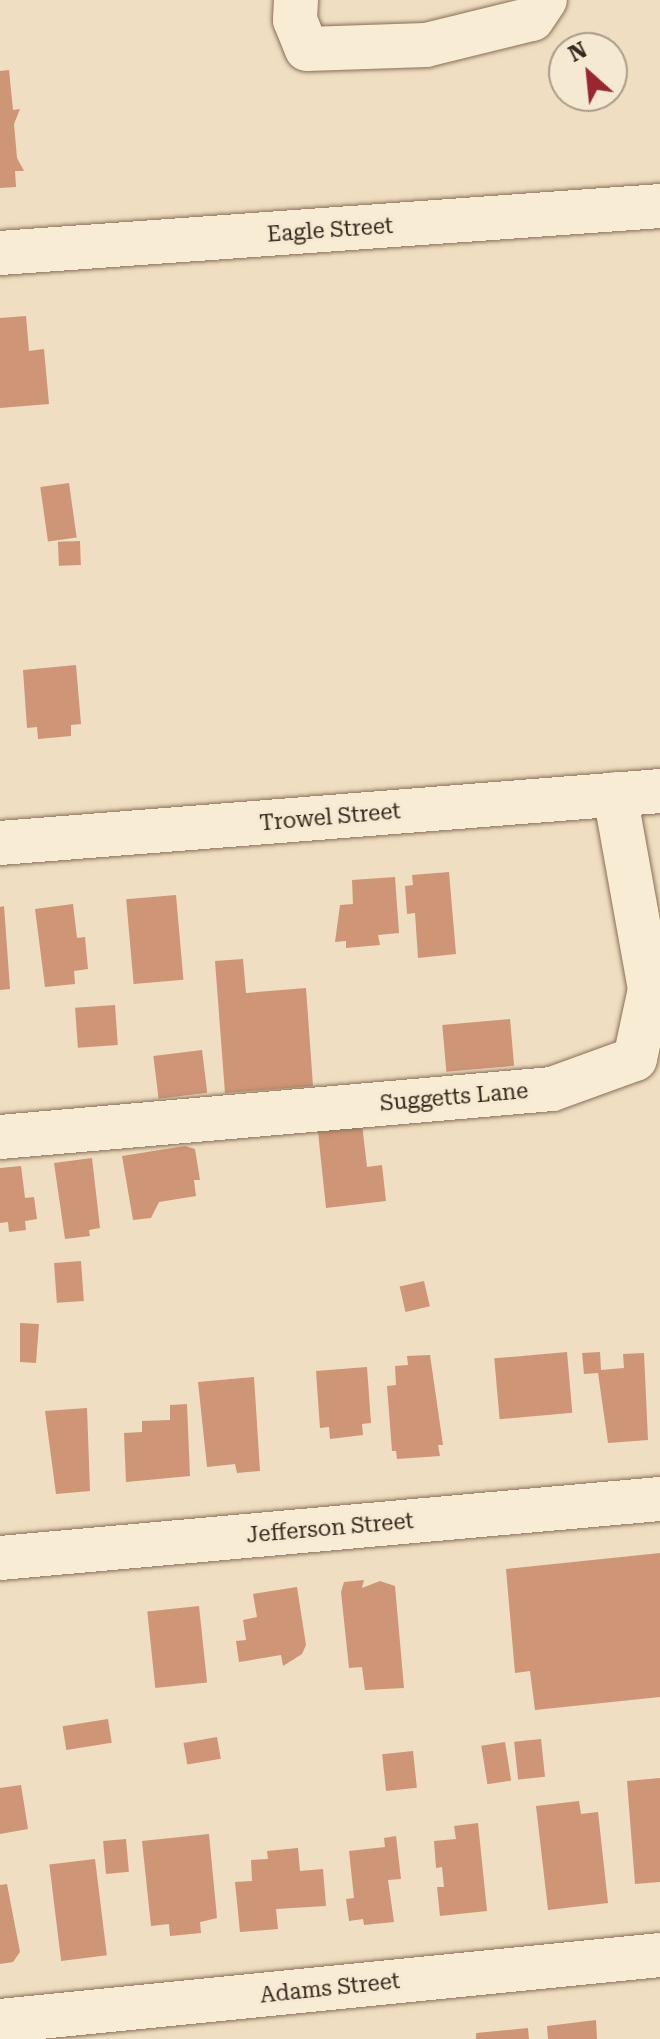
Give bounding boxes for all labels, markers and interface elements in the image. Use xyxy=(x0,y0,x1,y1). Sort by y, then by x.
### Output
north arrow xyxy=(548,32,628,112)
text: N xyxy=(565,37,591,67)
street label: Eagle Street xyxy=(266,212,394,248)
street label: Trowel Street xyxy=(258,798,402,836)
street label: Suggetts Lane xyxy=(379,1077,529,1117)
street label: Jefferson Street xyxy=(245,1508,415,1548)
street label: Adams Street xyxy=(259,1968,401,2008)

